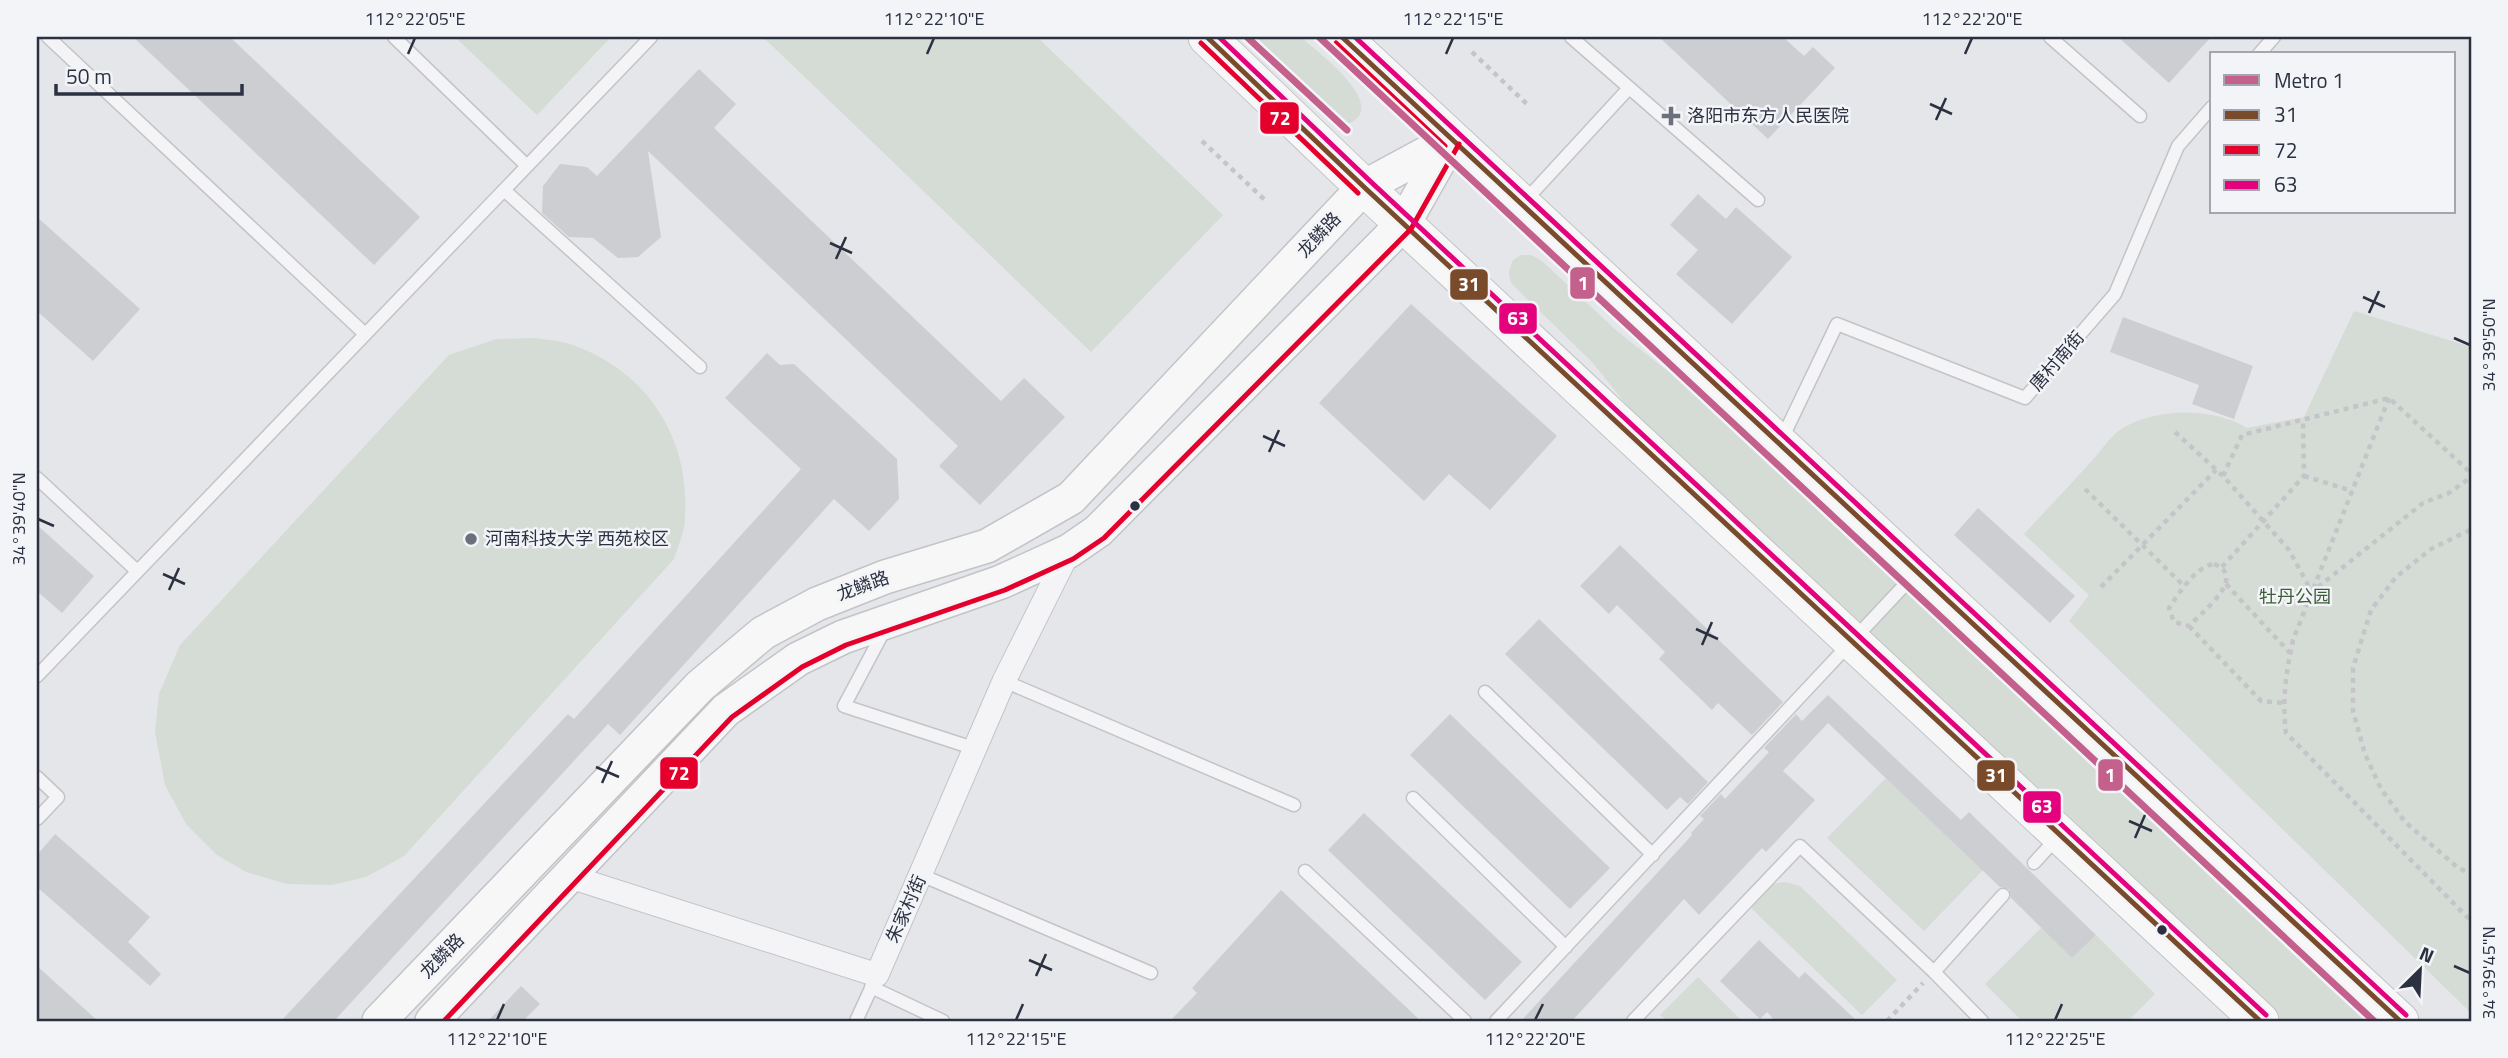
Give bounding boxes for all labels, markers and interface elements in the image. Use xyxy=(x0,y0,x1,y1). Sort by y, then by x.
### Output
text: 112°22'05"E xyxy=(364,5,466,32)
text: 112°22'10"E xyxy=(883,5,985,32)
text: 112°22'15"E xyxy=(1402,5,1504,32)
text: 112°22'20"E xyxy=(1921,5,2023,32)
scale bar xyxy=(56,52,242,96)
legend xyxy=(2210,52,2456,214)
text: 50 m xyxy=(66,60,112,92)
text: Metro 1 xyxy=(2274,64,2344,96)
text: 31 xyxy=(2274,98,2298,130)
line badge: 72 xyxy=(1259,101,1300,135)
place label: 洛阳市东方人民医院 xyxy=(1687,102,1849,129)
text: 72 xyxy=(1269,103,1291,132)
marker: 洛阳市东方人民医院 xyxy=(1661,106,1681,126)
text: 72 xyxy=(2274,134,2298,166)
text: 63 xyxy=(2274,168,2298,200)
street label: 龙鳞路 xyxy=(1290,206,1347,264)
line badge: 1 xyxy=(1569,266,1596,300)
line badge: 31 xyxy=(1449,268,1489,301)
text: 1 xyxy=(1578,268,1588,297)
text: 31 xyxy=(1458,269,1480,298)
text: 34°39'50"N xyxy=(2475,298,2502,392)
line badge: 63 xyxy=(1498,302,1538,335)
text: 63 xyxy=(1507,303,1529,332)
street label: 唐村南街 xyxy=(2023,325,2090,397)
text: 34°39'40"N xyxy=(5,472,32,566)
unlabelled marker xyxy=(1128,499,1142,513)
place label: 河南科技大学 西苑校区 xyxy=(485,525,669,552)
marker: 河南科技大学 西苑校区 xyxy=(463,531,479,547)
street label: 龙鳞路 xyxy=(833,564,893,607)
park label: 牡丹公园 xyxy=(2259,583,2331,610)
line badge: 72 xyxy=(659,756,699,790)
text: 72 xyxy=(668,758,690,787)
line badge: 1 xyxy=(2097,758,2124,792)
line badge: 31 xyxy=(1976,759,2016,792)
text: 31 xyxy=(1985,760,2007,789)
text: 1 xyxy=(2105,760,2115,789)
line badge: 63 xyxy=(2022,790,2062,824)
text: 63 xyxy=(2031,791,2053,820)
street label: 朱家村街 xyxy=(879,870,933,947)
unlabelled marker xyxy=(2155,923,2169,937)
text: 34°39'45"N xyxy=(2475,926,2502,1020)
street label: 龙鳞路 xyxy=(413,927,470,984)
north arrow xyxy=(2386,936,2456,1006)
text: N xyxy=(2415,938,2439,970)
text: 112°22'10"E xyxy=(446,1025,548,1052)
text: 112°22'15"E xyxy=(965,1025,1067,1052)
text: 112°22'20"E xyxy=(1484,1025,1586,1052)
text: 112°22'25"E xyxy=(2004,1025,2106,1052)

